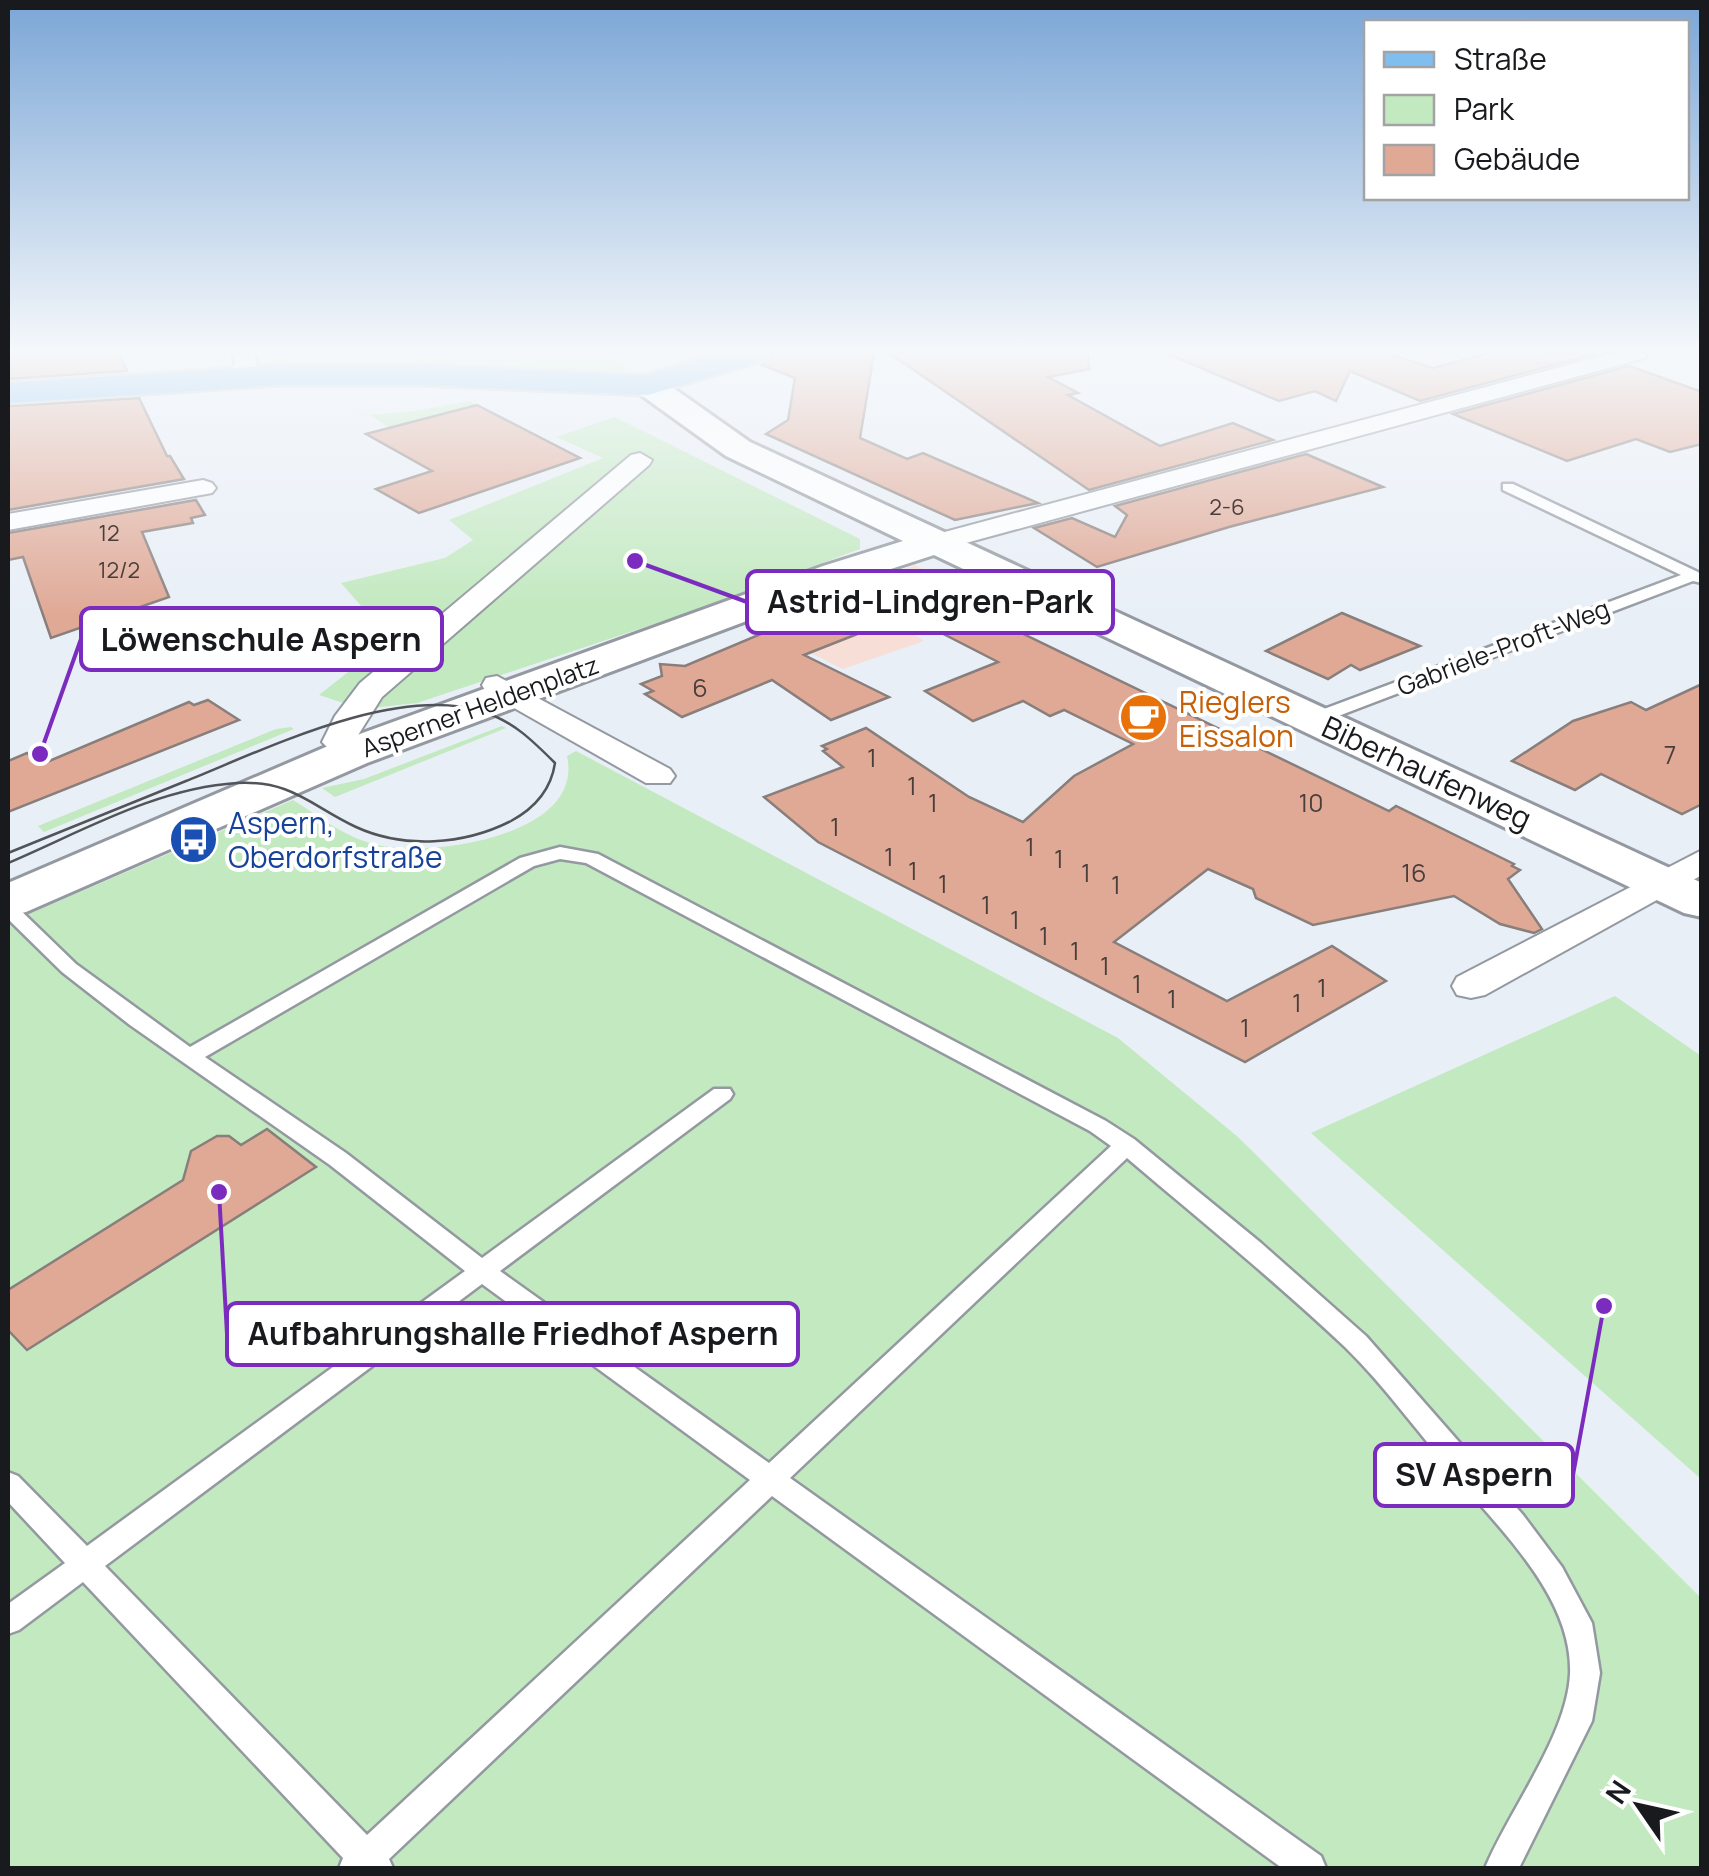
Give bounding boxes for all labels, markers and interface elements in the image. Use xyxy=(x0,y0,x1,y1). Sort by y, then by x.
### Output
legend xyxy=(1364,20,1689,200)
text: Straße xyxy=(1454,38,1547,79)
text: Park xyxy=(1454,88,1515,129)
text: Gebäude xyxy=(1454,138,1580,179)
house number: 2-6 xyxy=(1209,492,1245,522)
house number: 12 xyxy=(98,518,120,548)
house number: 12/2 xyxy=(98,555,140,585)
callout: Astrid-Lindgren-Park xyxy=(747,571,1113,633)
text: Astrid-Lindgren-Park xyxy=(767,579,1094,623)
street label: Gabriele-Proft-Weg xyxy=(1392,590,1614,704)
callout: Löwenschule Aspern xyxy=(81,608,442,670)
text: Löwenschule Aspern xyxy=(100,617,422,661)
street label: Asperner Heldenplatz xyxy=(357,647,603,765)
house number: 6 xyxy=(692,670,708,705)
place label: Rieglers Eissalon xyxy=(1179,681,1294,756)
cafe icon: Rieglers Eissalon xyxy=(1118,692,1170,744)
street label: Biberhaufenweg xyxy=(1316,706,1538,838)
house number: 7 xyxy=(1664,737,1676,772)
house number: 1 xyxy=(867,740,877,775)
house number: 1 xyxy=(907,768,917,803)
house number: 1 xyxy=(928,785,938,820)
house number: 10 xyxy=(1298,785,1324,820)
place label: Aspern, Oberdorfstraße xyxy=(228,802,443,877)
house number: 1 xyxy=(830,809,840,844)
bus stop icon: Aspern, Oberdorfstraße xyxy=(167,813,219,865)
house number: 1 xyxy=(1025,829,1035,864)
house number: 1 xyxy=(884,839,894,874)
house number: 1 xyxy=(1054,841,1064,876)
house number: 1 xyxy=(908,853,918,888)
house number: 1 xyxy=(1081,855,1091,890)
house number: 16 xyxy=(1401,855,1427,890)
house number: 1 xyxy=(938,866,948,901)
house number: 1 xyxy=(1111,867,1121,902)
house number: 1 xyxy=(981,887,991,922)
house number: 1 xyxy=(1010,902,1020,937)
house number: 1 xyxy=(1039,918,1049,953)
house number: 1 xyxy=(1070,933,1080,968)
house number: 1 xyxy=(1100,948,1110,983)
house number: 1 xyxy=(1132,966,1142,1001)
house number: 1 xyxy=(1317,970,1327,1005)
house number: 1 xyxy=(1167,981,1177,1016)
house number: 1 xyxy=(1292,985,1302,1020)
house number: 1 xyxy=(1240,1010,1250,1045)
callout: Aufbahrungshalle Friedhof Aspern xyxy=(227,1303,798,1365)
text: Aufbahrungshalle Friedhof Aspern xyxy=(248,1311,778,1355)
callout: SV Aspern xyxy=(1375,1444,1573,1506)
text: SV Aspern xyxy=(1395,1452,1553,1496)
north arrow xyxy=(1589,1756,1689,1856)
text: N xyxy=(1596,1773,1639,1810)

